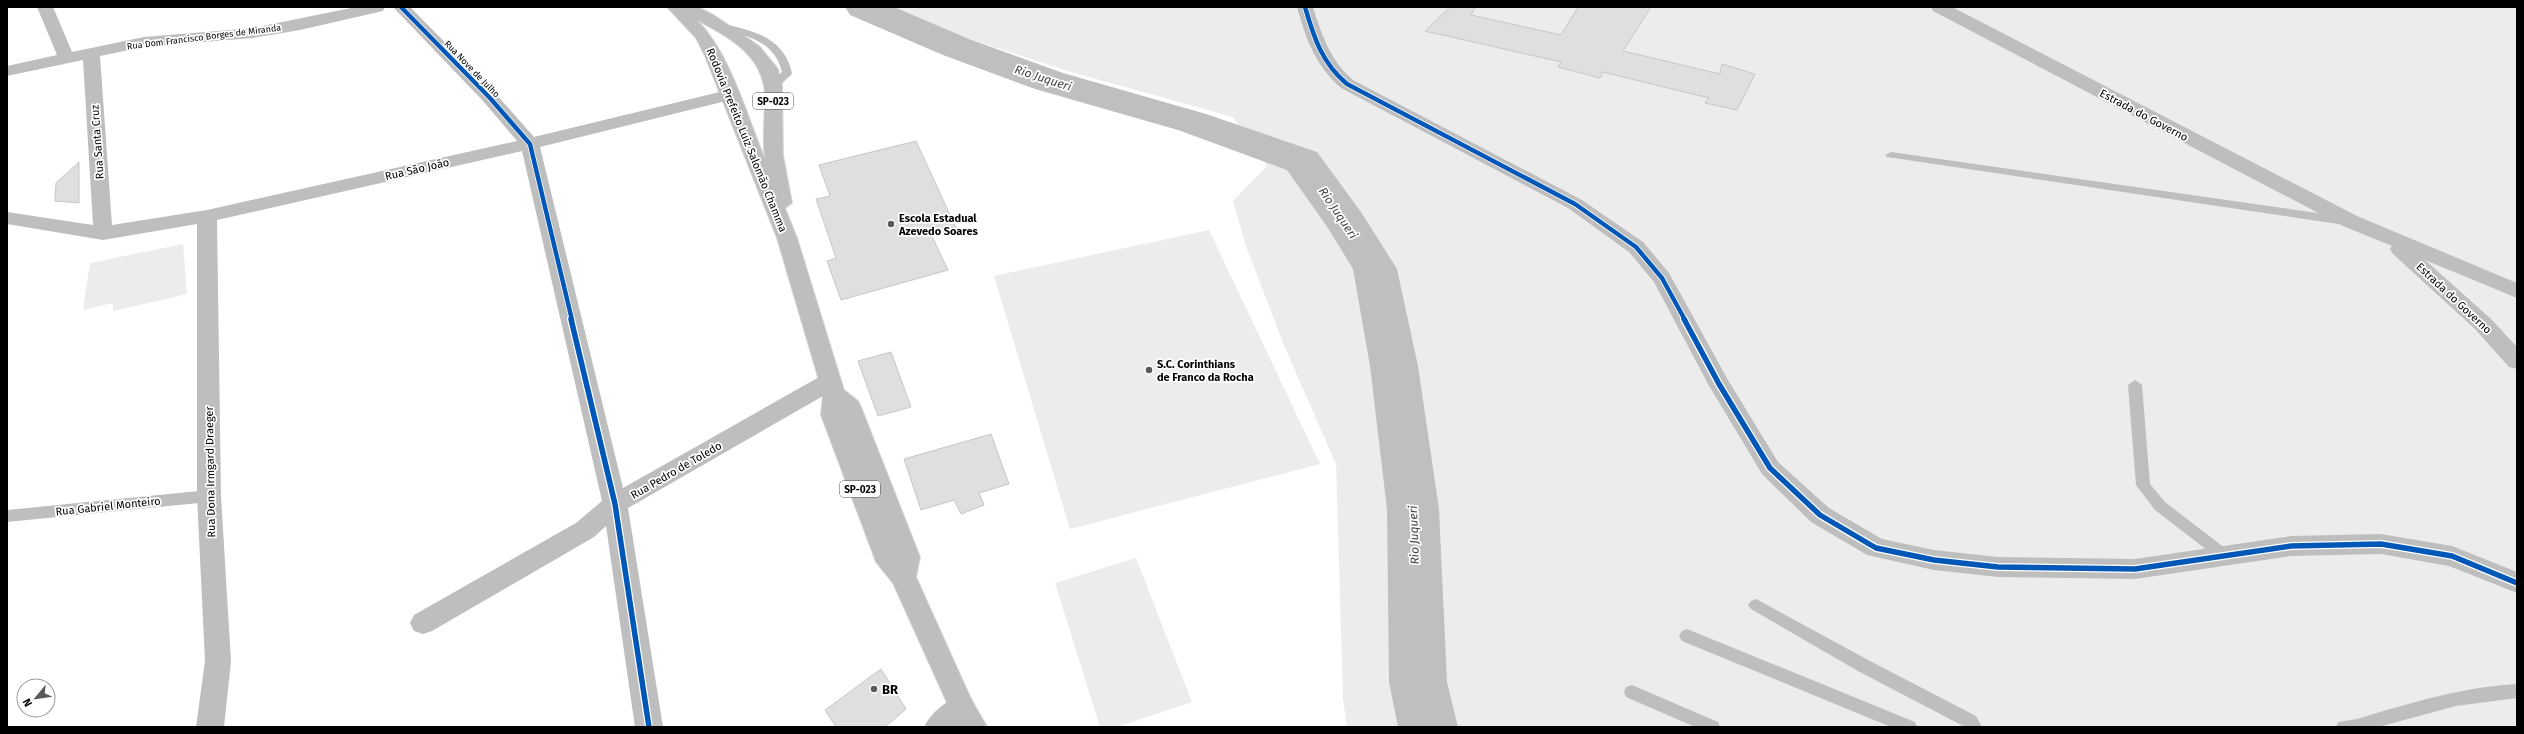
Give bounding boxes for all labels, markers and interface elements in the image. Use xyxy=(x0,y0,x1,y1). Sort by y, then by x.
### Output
street label: Rua Dom Francisco Borges de Miranda xyxy=(126,23,282,51)
street label: Rua Nove de Julho xyxy=(442,39,502,99)
street label: Rodovia Prefeito Luiz Salomão Chamma xyxy=(704,46,790,234)
water label: Rio Juqueri xyxy=(1013,62,1074,94)
street label: Estrada do Governo xyxy=(2097,87,2190,144)
road number: SP-023 xyxy=(753,93,793,109)
street label: Rua Santa Cruz xyxy=(88,104,107,180)
street label: Rua São João xyxy=(384,156,450,183)
water label: Rio Juqueri xyxy=(1316,185,1361,242)
place label: Escola Estadual Azevedo Soares xyxy=(898,212,978,238)
marker: Escola Estadual Azevedo Soares xyxy=(886,219,896,229)
street label: Estrada do Governo xyxy=(2413,260,2494,337)
place label: S.C. Corinthians de Franco da Rocha xyxy=(1157,358,1254,384)
marker: S.C. Corinthians de Franco da Rocha xyxy=(1144,365,1154,375)
street label: Rua Dona Irmgard Draeger xyxy=(203,405,218,538)
street label: Rua Pedro de Toledo xyxy=(628,439,724,502)
road number: SP-023 xyxy=(840,481,880,497)
street label: Rua Gabriel Monteiro xyxy=(55,495,161,518)
water label: Rio Juqueri xyxy=(1406,505,1422,565)
north arrow xyxy=(16,678,56,718)
place label: BR xyxy=(882,682,899,697)
marker: BR xyxy=(869,684,879,694)
text: N xyxy=(20,696,35,709)

